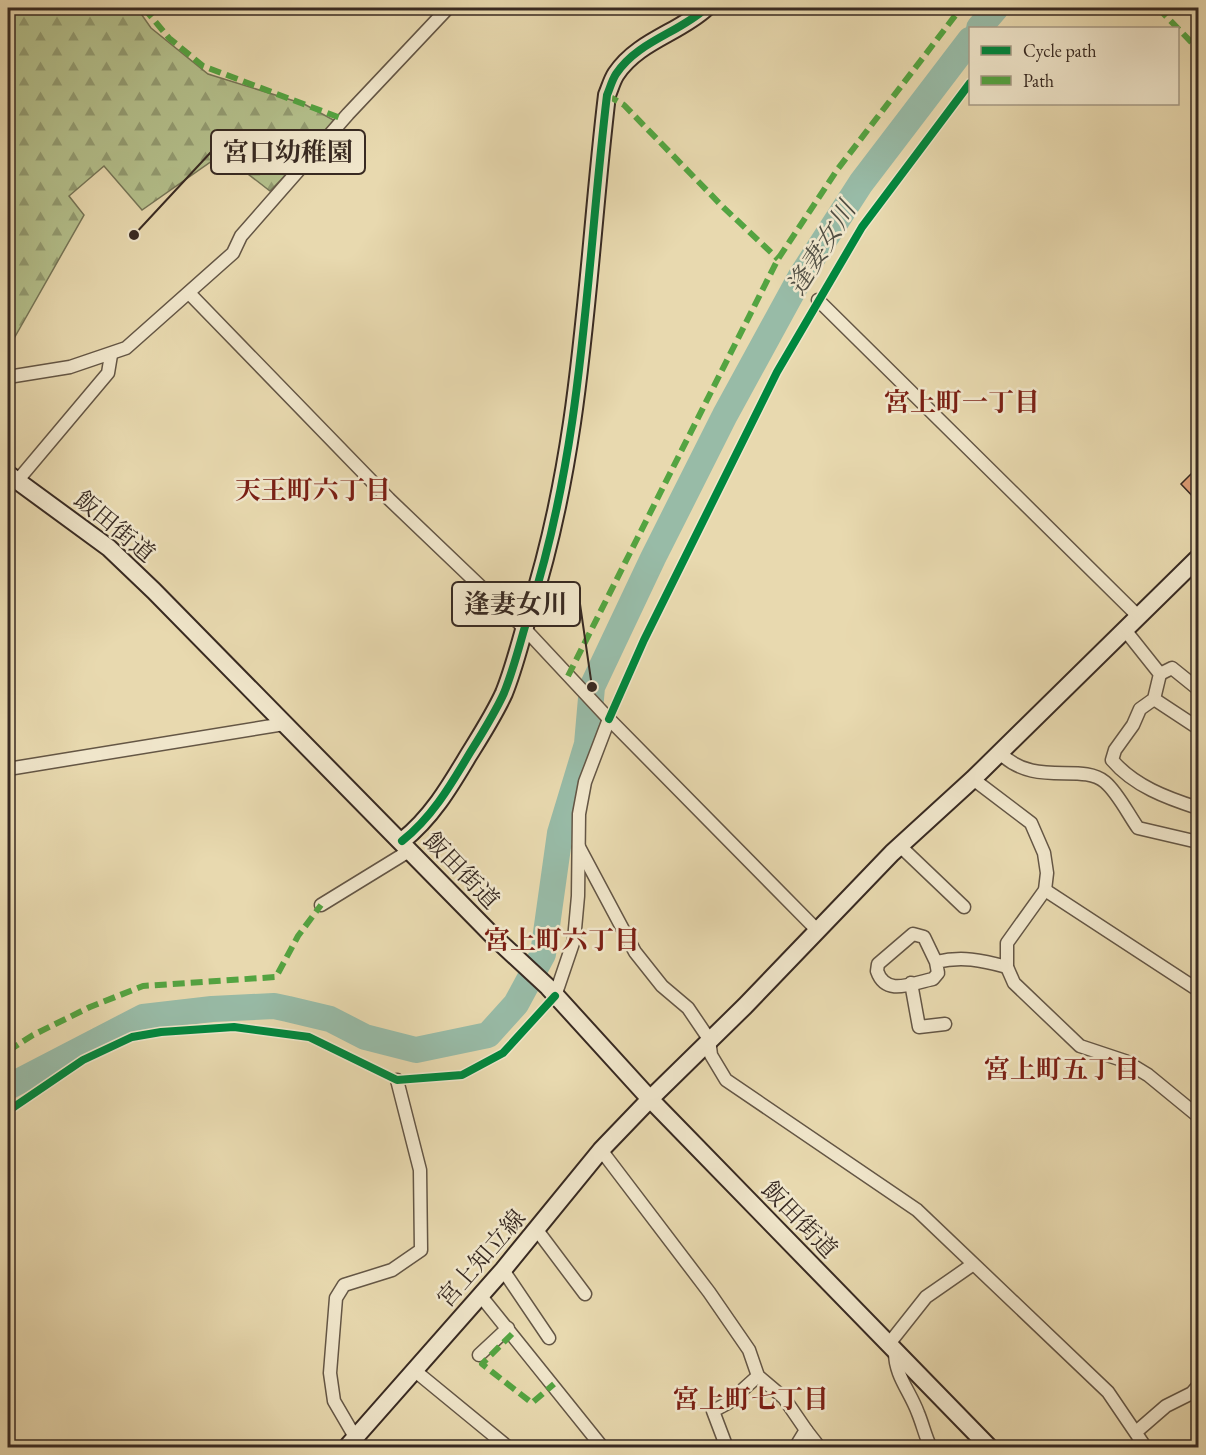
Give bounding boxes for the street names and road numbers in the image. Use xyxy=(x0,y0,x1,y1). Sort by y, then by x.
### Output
street label: 飯田街道 xyxy=(68,483,162,569)
street label: 飯田街道 xyxy=(418,825,506,915)
street label: 飯田街道 xyxy=(756,1174,844,1264)
street label: 宮上知立線 xyxy=(430,1203,532,1313)

